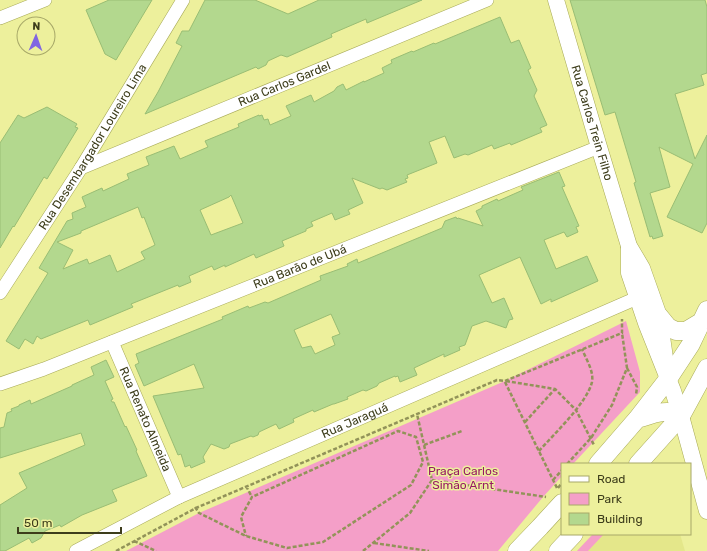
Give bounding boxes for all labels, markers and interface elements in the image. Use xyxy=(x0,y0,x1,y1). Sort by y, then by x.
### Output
north arrow xyxy=(16,16,56,56)
text: N xyxy=(32,20,41,33)
street label: Rua Carlos Gardel xyxy=(236,58,333,109)
street label: Rua Desembargador Loureiro Lima xyxy=(36,61,149,232)
street label: Rua Carlos Trein Filho xyxy=(568,63,616,182)
street label: Rua Barão de Ubá xyxy=(251,242,349,292)
street label: Rua Renato Almeida xyxy=(117,365,174,473)
street label: Rua Jaraguá xyxy=(319,400,390,441)
legend xyxy=(561,463,691,535)
park label: Praça Carlos Simão Arnt xyxy=(428,464,498,492)
text: Road xyxy=(597,472,625,486)
text: Park xyxy=(597,492,623,506)
scale bar xyxy=(18,509,121,535)
text: Building xyxy=(597,512,643,526)
text: 50 m xyxy=(24,516,52,530)

